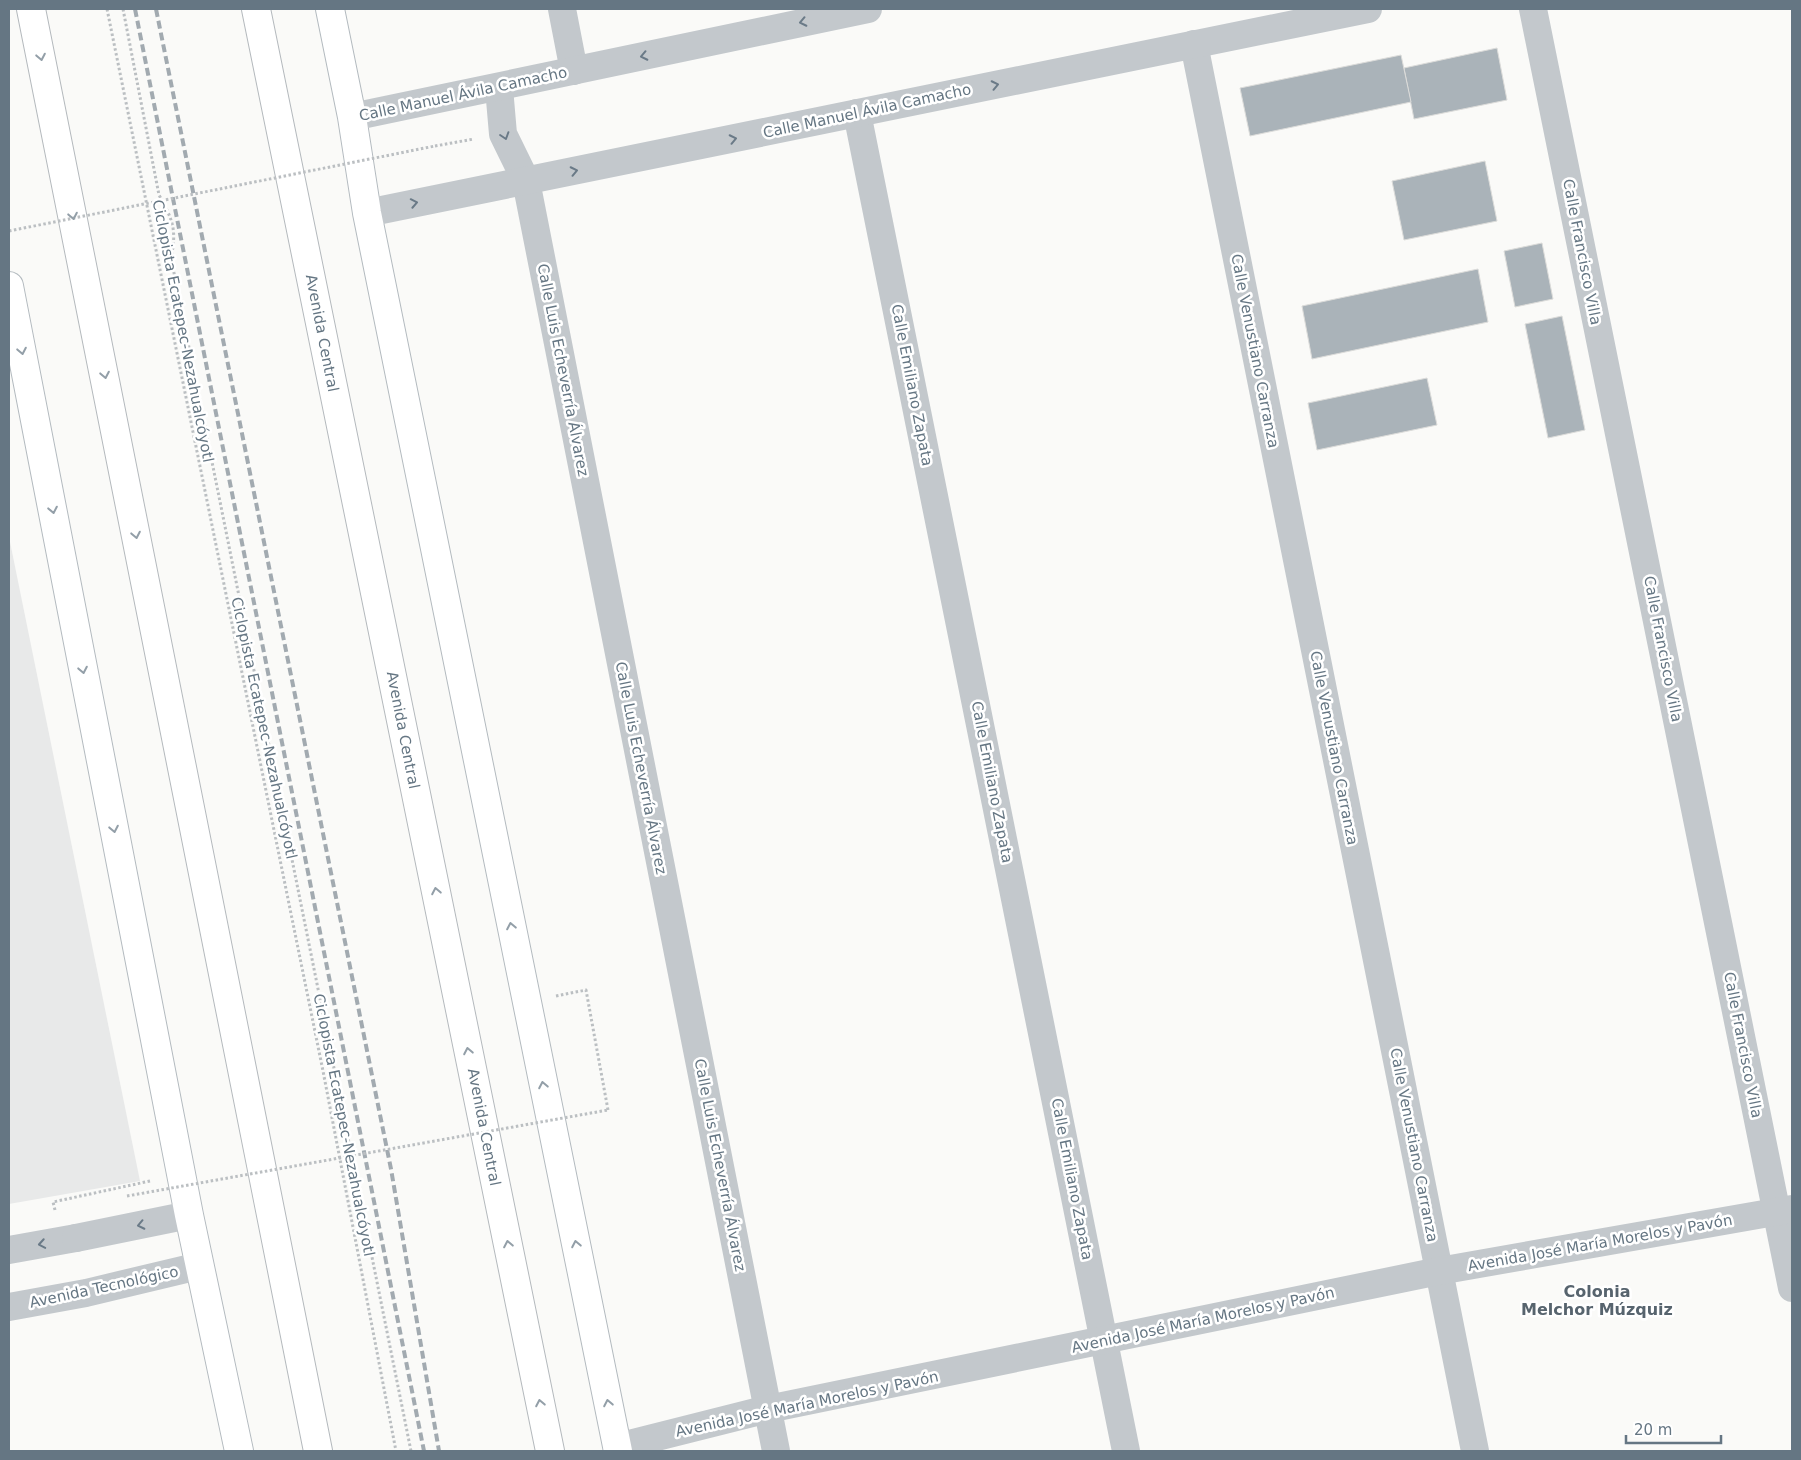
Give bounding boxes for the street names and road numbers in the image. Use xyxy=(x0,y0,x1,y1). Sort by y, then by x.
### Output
street label: Calle Manuel Ávila Camacho xyxy=(357,62,569,125)
street label: Calle Manuel Ávila Camacho xyxy=(761,79,973,142)
street label: Calle Francisco Villa xyxy=(1559,177,1605,327)
street label: Ciclopista Ecatepec-Nezahualcóyotl xyxy=(149,198,217,464)
street label: Calle Venustiano Carranza xyxy=(1227,252,1283,450)
street label: Calle Luis Echeverría Álvarez xyxy=(534,262,593,478)
street label: Avenida Central xyxy=(302,273,342,393)
street label: Calle Emiliano Zapata xyxy=(887,303,937,467)
street label: Calle Francisco Villa xyxy=(1640,574,1686,724)
street label: Ciclopista Ecatepec-Nezahualcóyotl xyxy=(227,595,301,861)
street label: Calle Venustiano Carranza xyxy=(1306,649,1362,847)
street label: Calle Luis Echeverría Álvarez xyxy=(612,660,671,876)
street label: Avenida Central xyxy=(383,670,423,790)
street label: Calle Emiliano Zapata xyxy=(967,700,1017,864)
street label: Calle Francisco Villa xyxy=(1720,970,1766,1120)
street label: Ciclopista Ecatepec-Nezahualcóyotl xyxy=(310,992,378,1258)
street label: Calle Venustiano Carranza xyxy=(1386,1046,1442,1244)
street label: Calle Luis Echeverría Álvarez xyxy=(691,1057,750,1273)
street label: Avenida Central xyxy=(464,1067,504,1187)
street label: Calle Emiliano Zapata xyxy=(1047,1097,1097,1261)
street label: Avenida José María Morelos y Pavón xyxy=(1466,1211,1734,1275)
street label: Avenida Tecnológico xyxy=(28,1262,180,1312)
street label: Avenida José María Morelos y Pavón xyxy=(1070,1283,1336,1357)
street label: Avenida José María Morelos y Pavón xyxy=(674,1367,940,1441)

